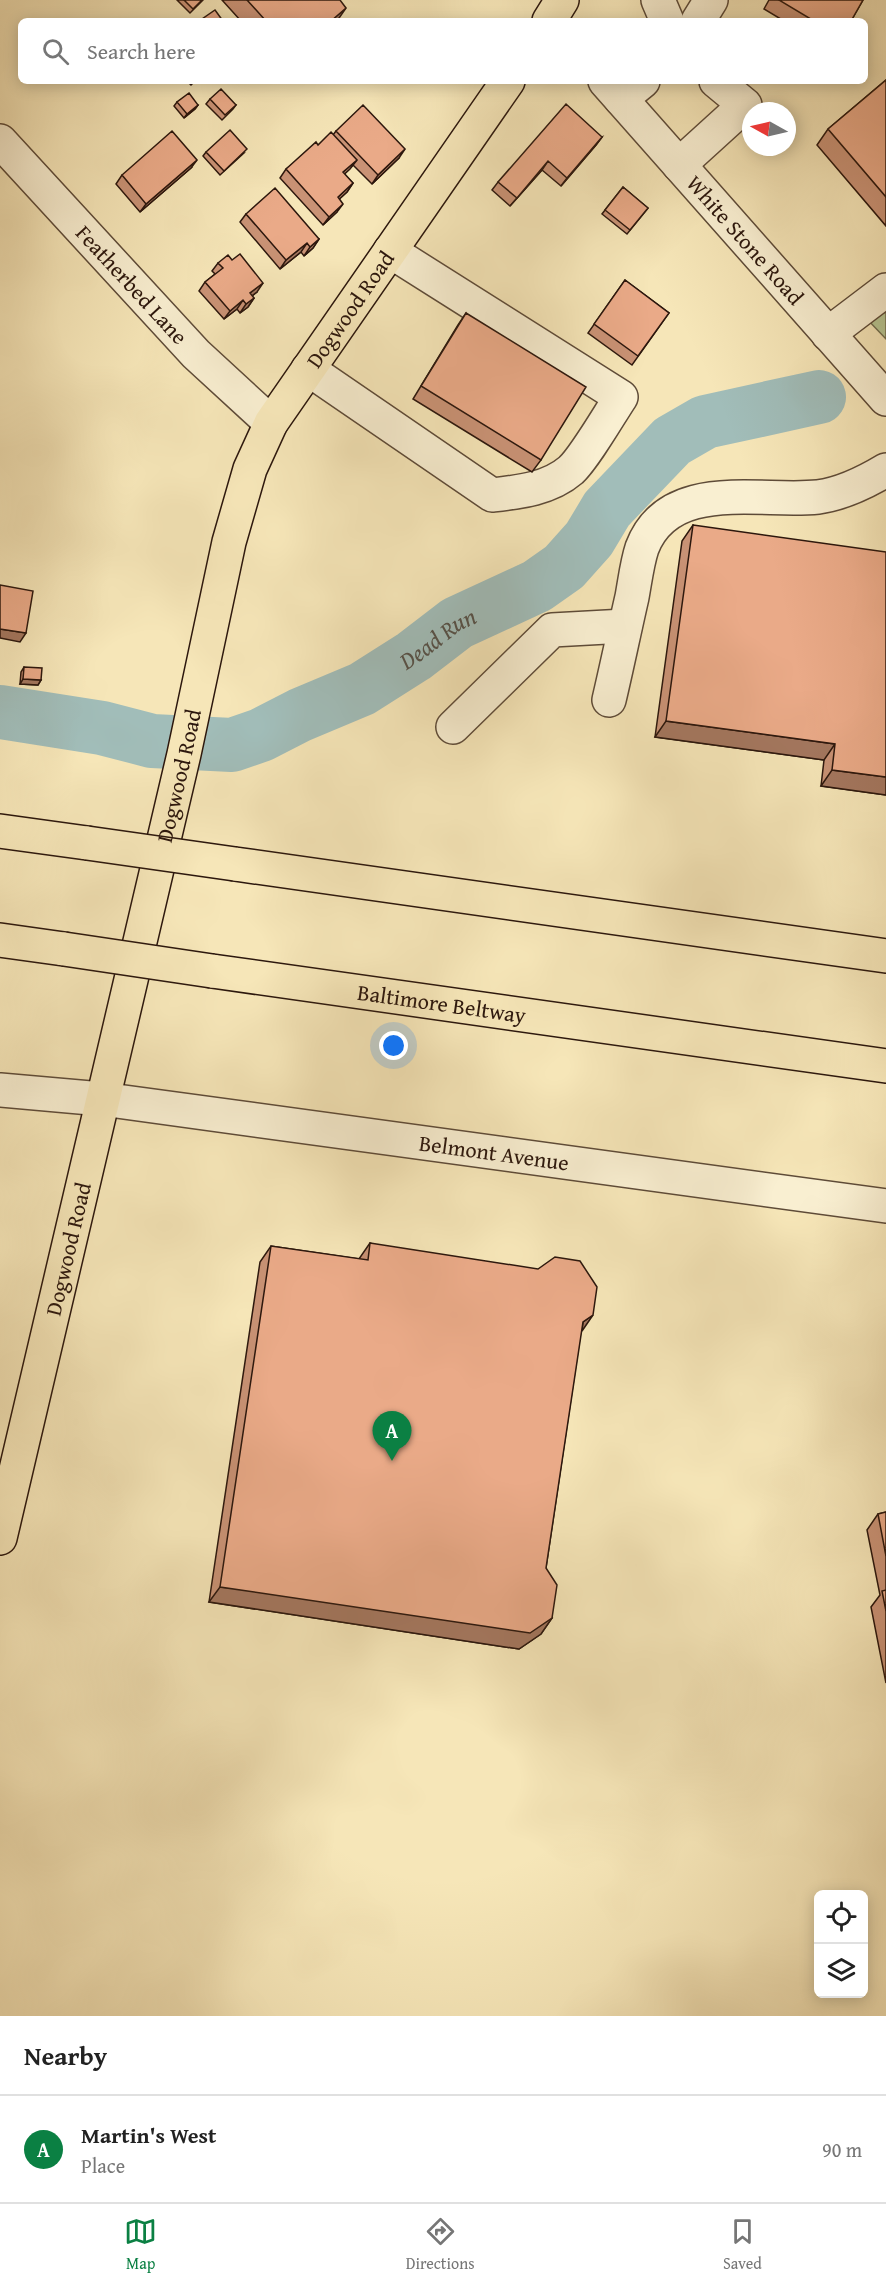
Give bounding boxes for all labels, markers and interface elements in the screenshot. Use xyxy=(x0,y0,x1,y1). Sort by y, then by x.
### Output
search box xyxy=(18,18,868,84)
icon: search xyxy=(39,35,72,68)
text: Search here xyxy=(87,35,196,67)
north arrow xyxy=(742,102,796,156)
street label: White Stone Road xyxy=(679,168,812,312)
street label: Featherbed Lane xyxy=(69,218,195,351)
street label: Dogwood Road xyxy=(298,244,402,374)
water label: Dead Run xyxy=(391,599,482,679)
street label: Dogwood Road xyxy=(148,706,209,846)
street label: Baltimore Beltway xyxy=(356,976,528,1031)
your location xyxy=(379,1031,408,1060)
street label: Belmont Avenue xyxy=(417,1126,571,1179)
street label: Dogwood Road xyxy=(37,1179,99,1319)
pin: A xyxy=(372,1412,412,1461)
map controls xyxy=(814,1890,868,1998)
button: locate xyxy=(814,1890,868,1944)
button: layers xyxy=(814,1944,868,1998)
text: Nearby xyxy=(24,2036,107,2075)
text: Martin's West xyxy=(81,2119,216,2151)
text: A xyxy=(37,2135,50,2164)
text: 90 m xyxy=(822,2135,862,2164)
text: Place xyxy=(81,2151,125,2180)
tab: Map xyxy=(124,2215,157,2275)
tab: Directions xyxy=(406,2215,475,2275)
tab: Saved xyxy=(723,2215,762,2275)

